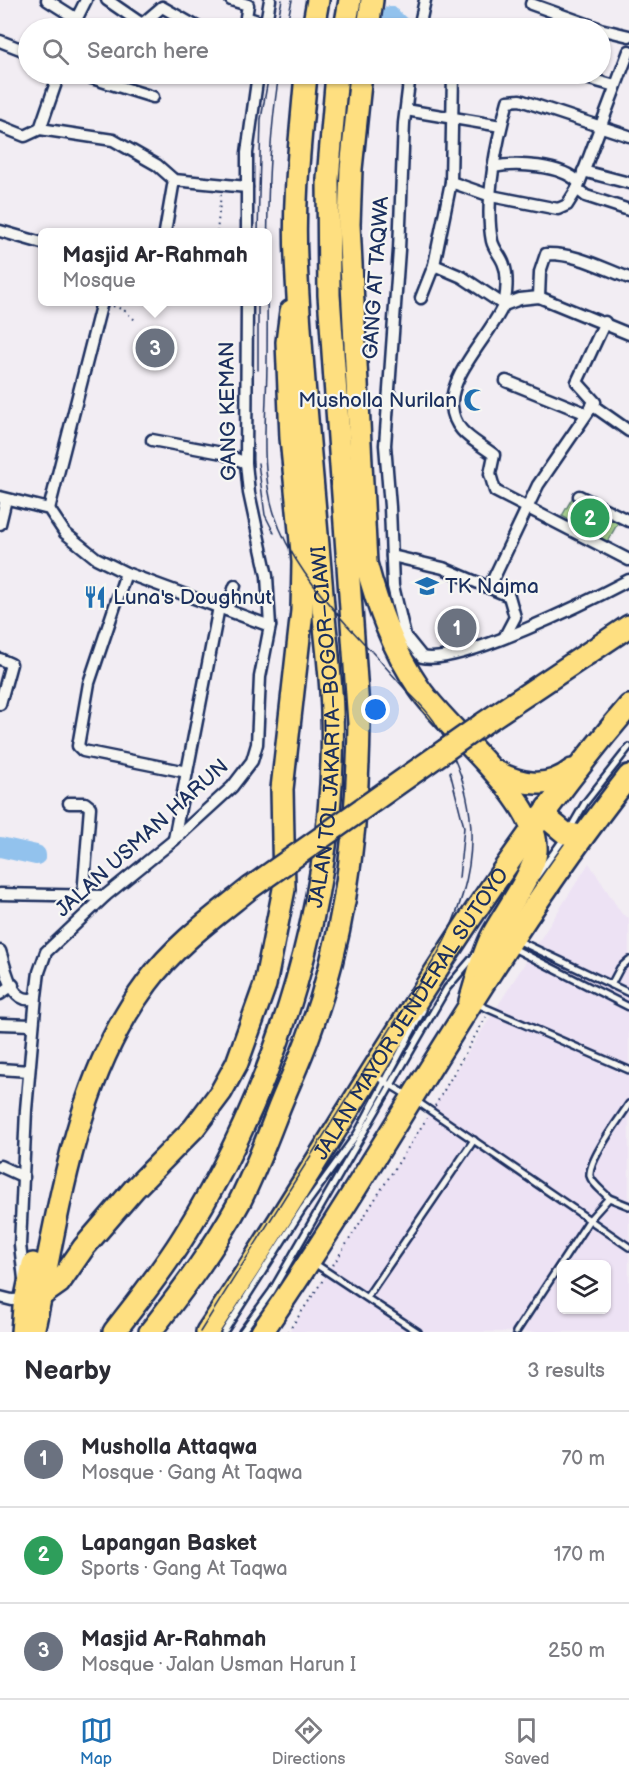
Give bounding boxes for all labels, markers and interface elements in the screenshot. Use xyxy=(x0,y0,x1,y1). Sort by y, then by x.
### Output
search box xyxy=(18,18,611,84)
icon: search xyxy=(39,35,72,68)
text: Search here xyxy=(87,38,209,65)
street label: GANG AT TAQWA xyxy=(358,196,394,360)
popup xyxy=(38,228,272,306)
text: Masjid Ar-Rahmah xyxy=(62,242,248,269)
text: Mosque xyxy=(62,269,136,293)
pin: 3 xyxy=(136,326,174,370)
street label: GANG KEMAN xyxy=(214,341,242,481)
mosque icon: Musholla Nurilan xyxy=(462,387,488,413)
place label: Musholla Nurilan xyxy=(298,388,457,413)
pin: 2 xyxy=(570,496,610,540)
street label: JALAN TOL JAKARTA–BOGOR–CIAWI xyxy=(302,545,345,910)
school or university icon: TK Najma xyxy=(414,573,440,599)
place label: TK Najma xyxy=(445,574,539,599)
restaurant icon: Luna's Doughnut xyxy=(82,584,108,610)
place label: Luna's Doughnut xyxy=(113,585,272,610)
pin: 1 xyxy=(438,606,476,650)
your location xyxy=(361,695,390,724)
street label: JALAN USMAN HARUN xyxy=(50,754,234,922)
street label: JALAN MAYOR JENDERAL SUTOYO xyxy=(308,863,514,1164)
map controls xyxy=(557,1260,611,1314)
button: layers xyxy=(557,1260,611,1314)
text: Nearby xyxy=(24,1356,111,1387)
text: 3 results xyxy=(527,1359,605,1383)
text: Musholla Attaqwa xyxy=(81,1434,257,1461)
text: 1 xyxy=(39,1447,48,1471)
text: 70 m xyxy=(561,1447,605,1471)
text: Mosque · Gang At Taqwa xyxy=(81,1461,302,1485)
text: Lapangan Basket xyxy=(81,1530,257,1557)
text: 2 xyxy=(38,1543,49,1567)
text: 170 m xyxy=(554,1543,605,1567)
text: Sports · Gang At Taqwa xyxy=(81,1557,288,1581)
text: Masjid Ar-Rahmah xyxy=(81,1626,266,1653)
text: 3 xyxy=(38,1639,49,1663)
text: 250 m xyxy=(548,1639,605,1663)
text: Mosque · Jalan Usman Harun I xyxy=(81,1653,356,1677)
tab: Map xyxy=(80,1714,113,1769)
tab: Directions xyxy=(272,1714,345,1769)
tab: Saved xyxy=(504,1714,549,1769)

